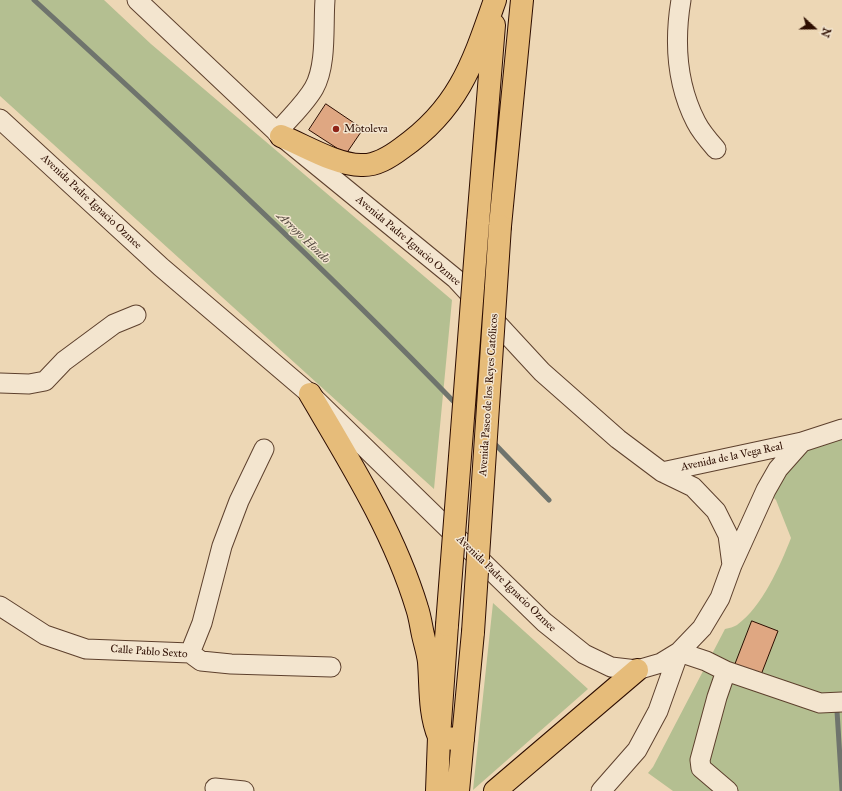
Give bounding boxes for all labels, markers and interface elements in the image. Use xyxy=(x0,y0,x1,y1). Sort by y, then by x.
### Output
north arrow xyxy=(794,8,834,48)
text: N xyxy=(818,26,833,39)
place label: Motoleva xyxy=(344,122,388,136)
marker: Motoleva xyxy=(331,124,341,134)
street label: Avenida Padre Ignacio Ozmee xyxy=(38,152,144,252)
street label: Avenida Padre Ignacio Ozmee xyxy=(353,193,463,289)
water label: Arroyo Hondo xyxy=(273,209,333,267)
street label: Avenida Paseo de los Reyes Católicos xyxy=(477,313,501,477)
street label: Avenida de la Vega Real xyxy=(680,440,784,474)
street label: Avenida Padre Ignacio Ozmee xyxy=(454,533,558,635)
street label: Calle Pablo Sexto xyxy=(110,643,188,661)

